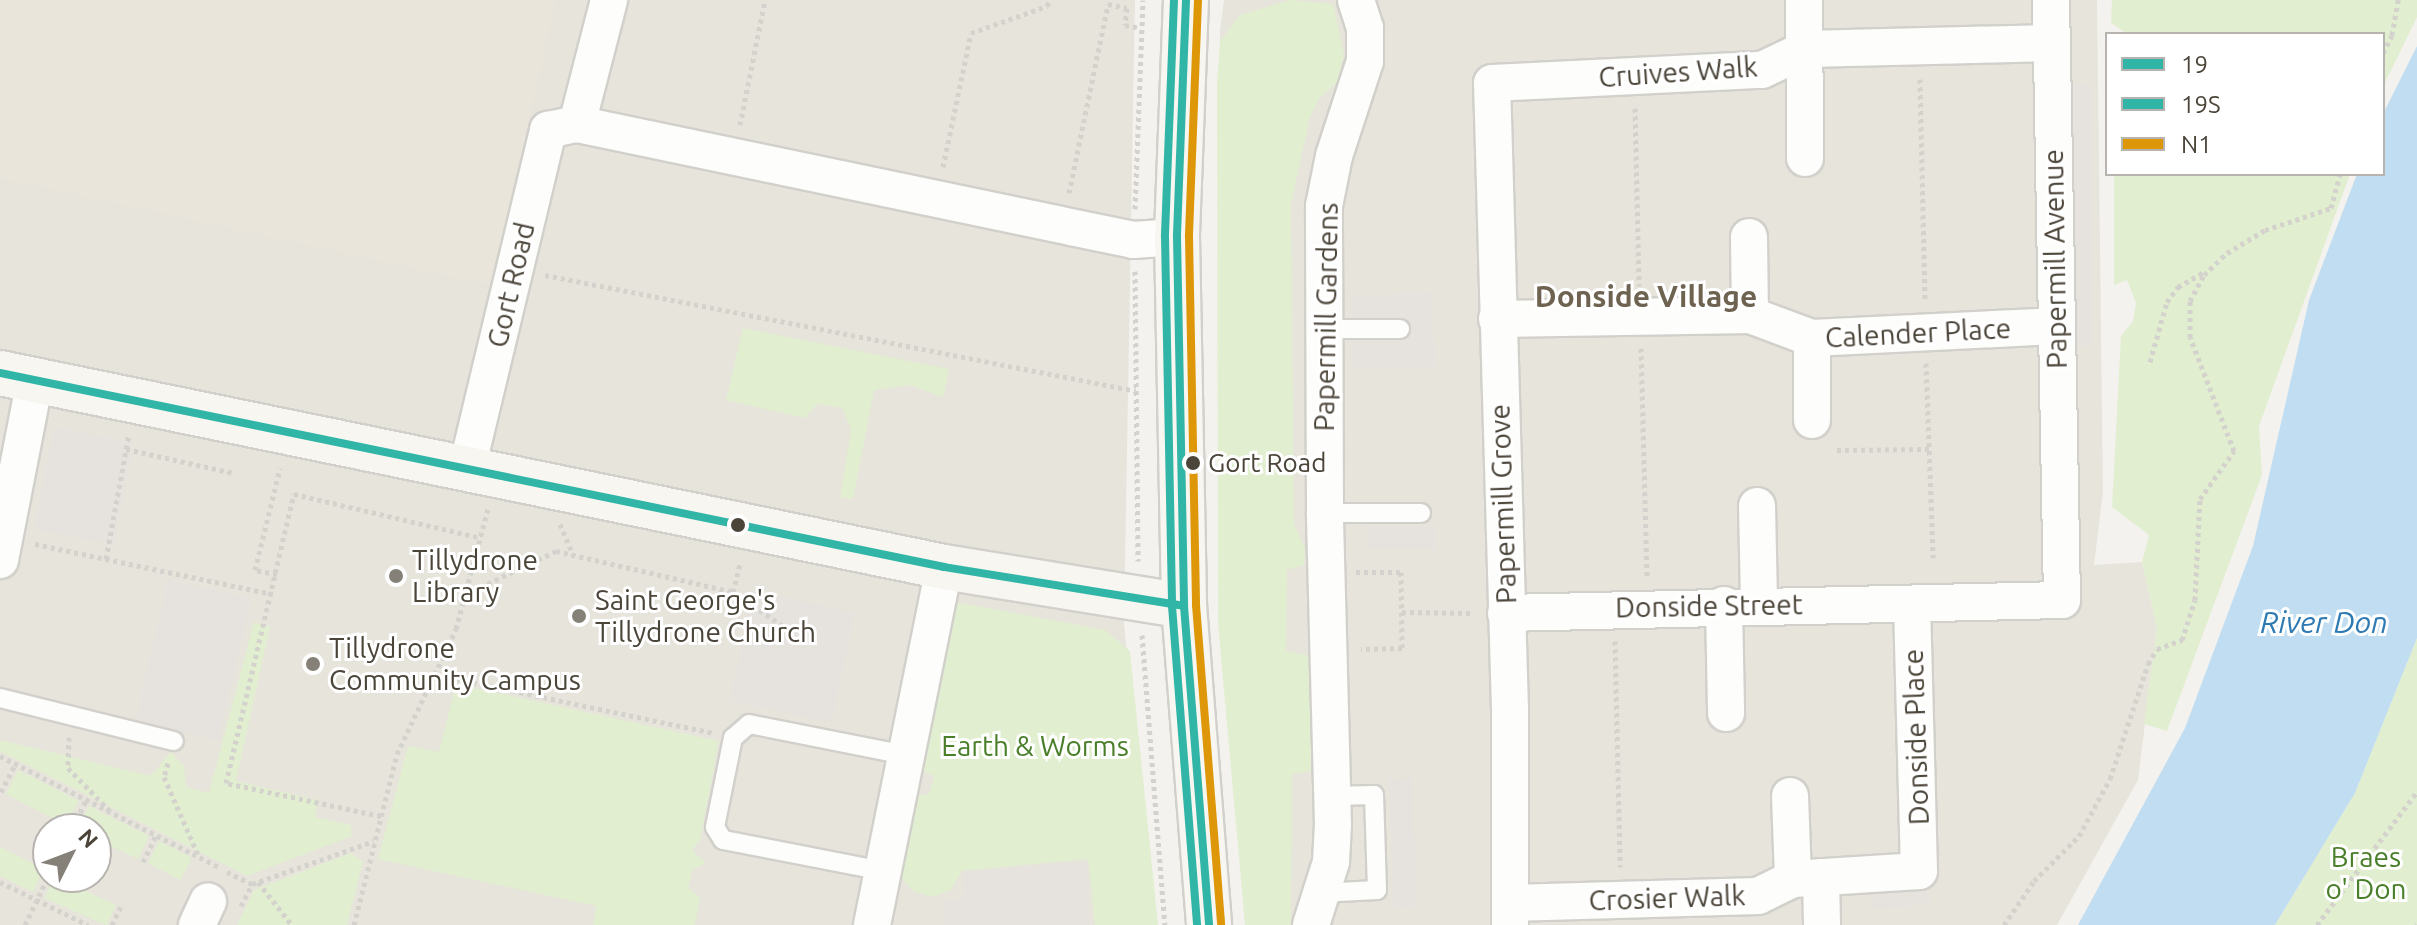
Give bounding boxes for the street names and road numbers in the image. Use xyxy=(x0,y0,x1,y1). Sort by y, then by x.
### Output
street label: Cruives Walk xyxy=(1597,50,1759,94)
street label: Papermill Avenue xyxy=(2036,149,2074,369)
street label: Papermill Gardens xyxy=(1307,202,1345,432)
street label: Gort Road xyxy=(480,219,542,351)
street label: Calender Place xyxy=(1824,311,2012,355)
street label: Papermill Grove xyxy=(1483,404,1523,604)
street label: Donside Street xyxy=(1615,588,1803,624)
street label: Donside Place xyxy=(1896,648,1936,826)
street label: Crosier Walk xyxy=(1588,878,1746,918)

